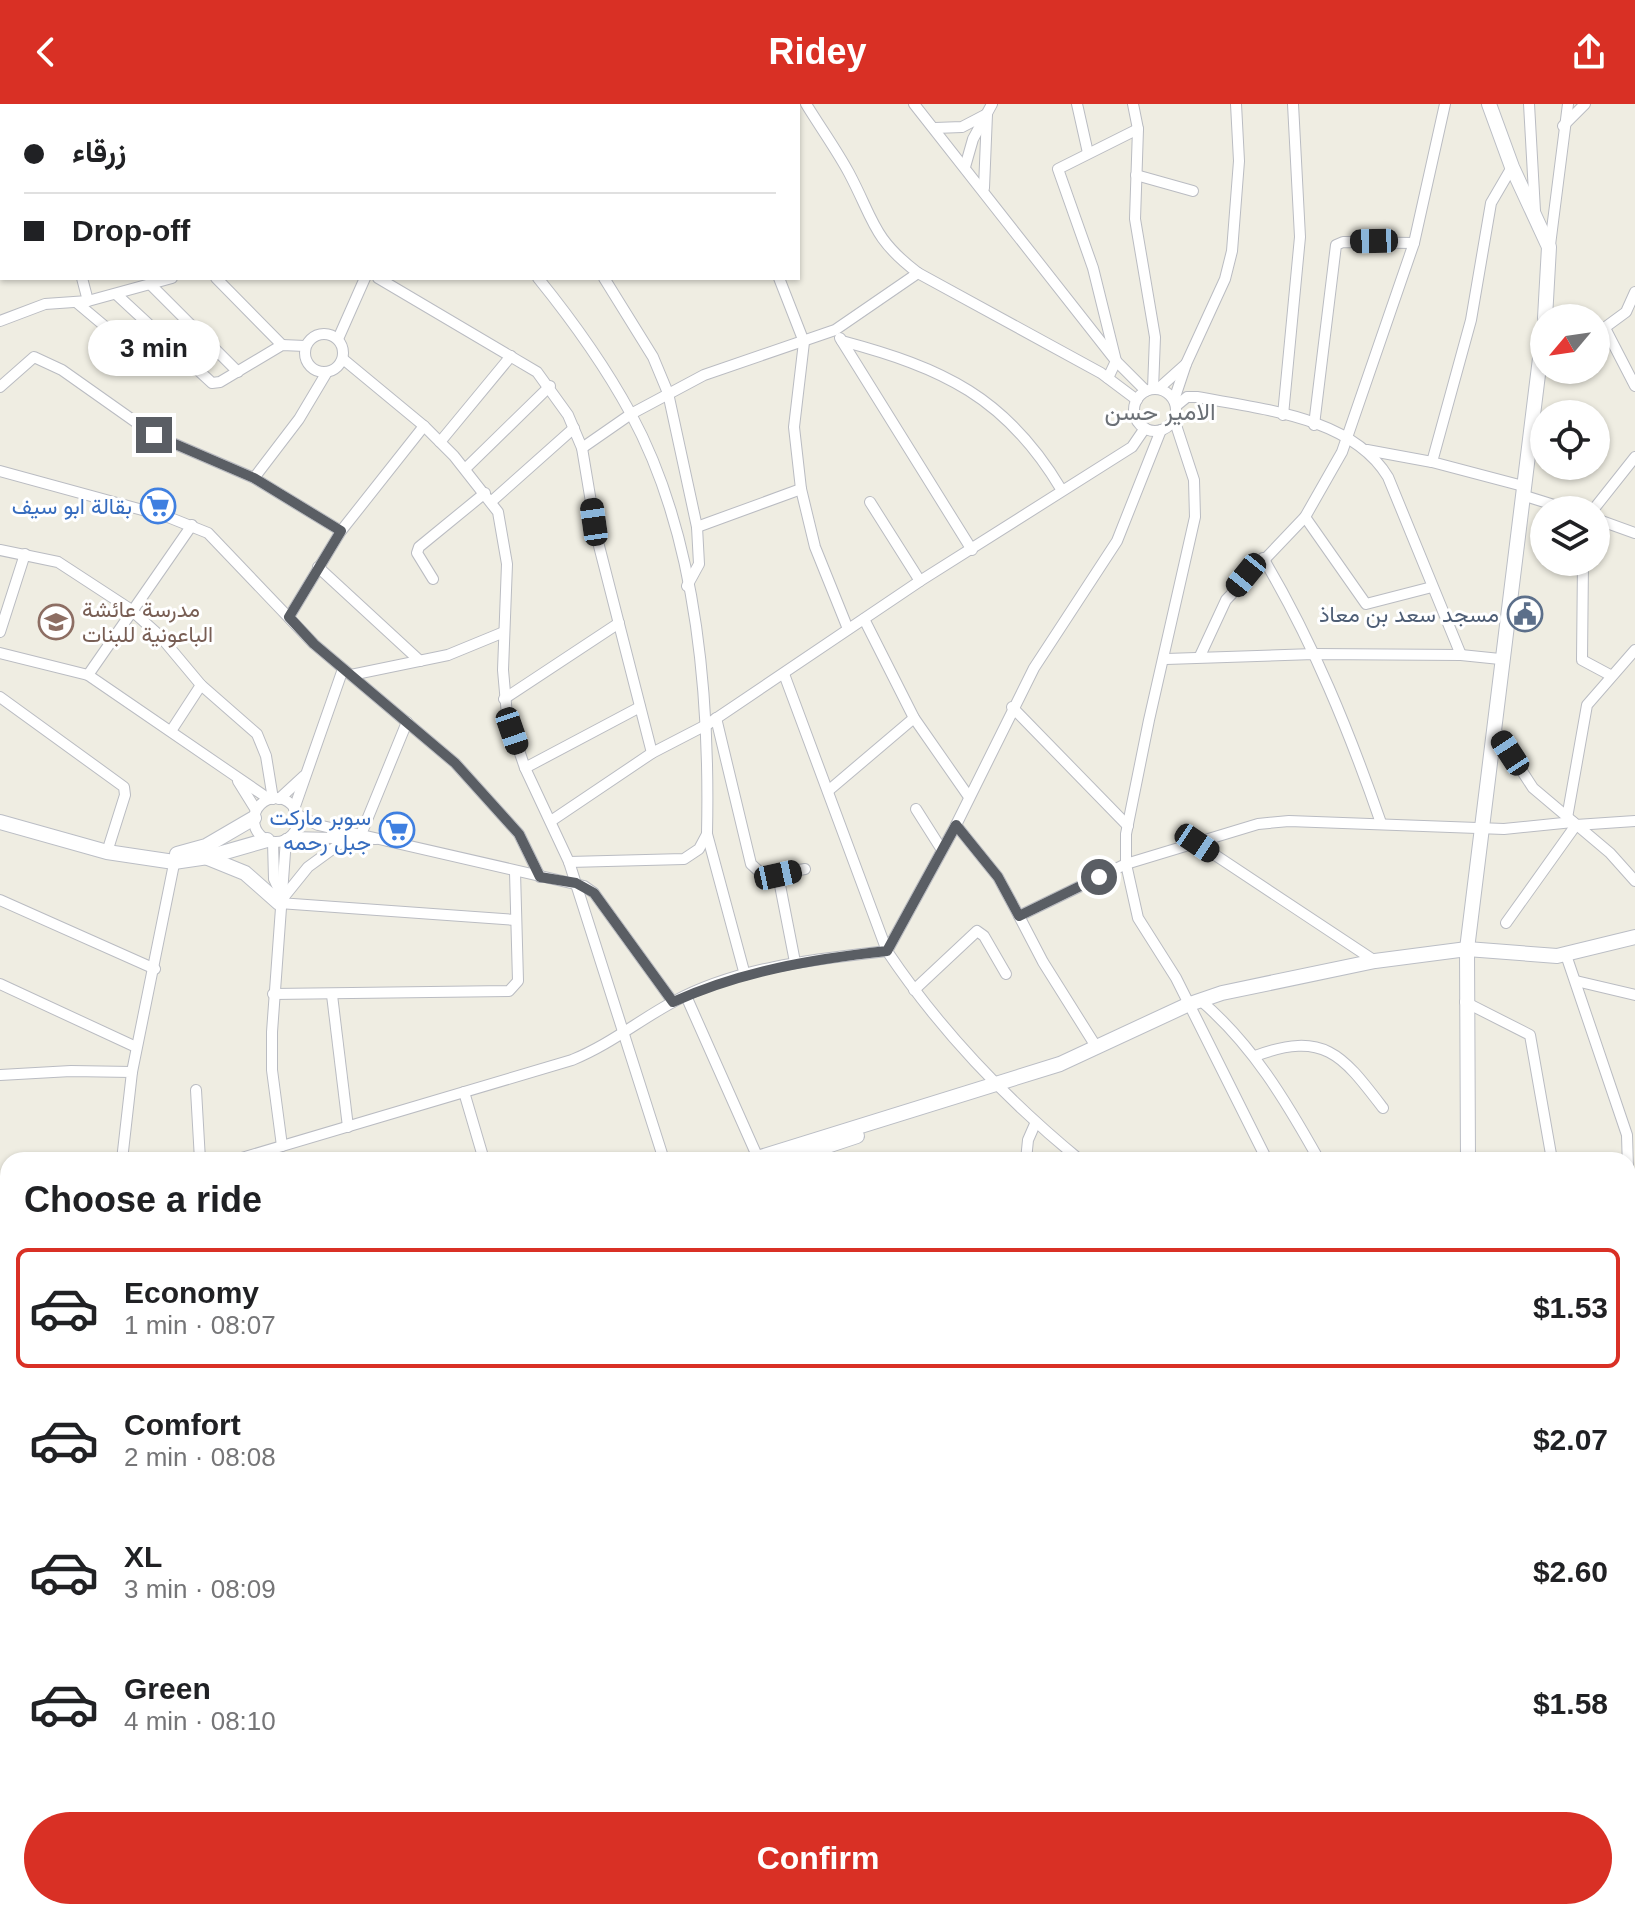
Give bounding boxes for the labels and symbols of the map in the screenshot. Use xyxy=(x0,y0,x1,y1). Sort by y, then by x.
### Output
car xyxy=(1350,229,1398,253)
north arrow xyxy=(1530,304,1610,384)
callout: 3 min xyxy=(88,319,220,375)
district label: الامير حسن xyxy=(1104,398,1216,427)
route end xyxy=(136,417,172,453)
supermarket icon: بقالة ابو سيف xyxy=(139,487,177,525)
place label: بقالة ابو سيف xyxy=(12,494,132,520)
car xyxy=(579,497,609,547)
car xyxy=(1222,549,1270,601)
public building icon: مسجد سعد بن معاذ xyxy=(1506,595,1544,633)
place label: مدرسة عائشة الباعونية للبنات xyxy=(82,597,213,648)
place label: مسجد سعد بن معاذ xyxy=(1319,602,1499,628)
school or university icon: مدرسة عائشة الباعونية للبنات xyxy=(37,603,75,641)
car xyxy=(493,704,531,758)
car xyxy=(1487,726,1533,780)
place label: سوبر ماركت جبل رحمه xyxy=(270,805,371,856)
supermarket icon: سوبر ماركت جبل رحمه xyxy=(378,811,416,849)
car xyxy=(1170,820,1224,866)
car xyxy=(752,858,804,892)
route start xyxy=(1081,859,1117,895)

